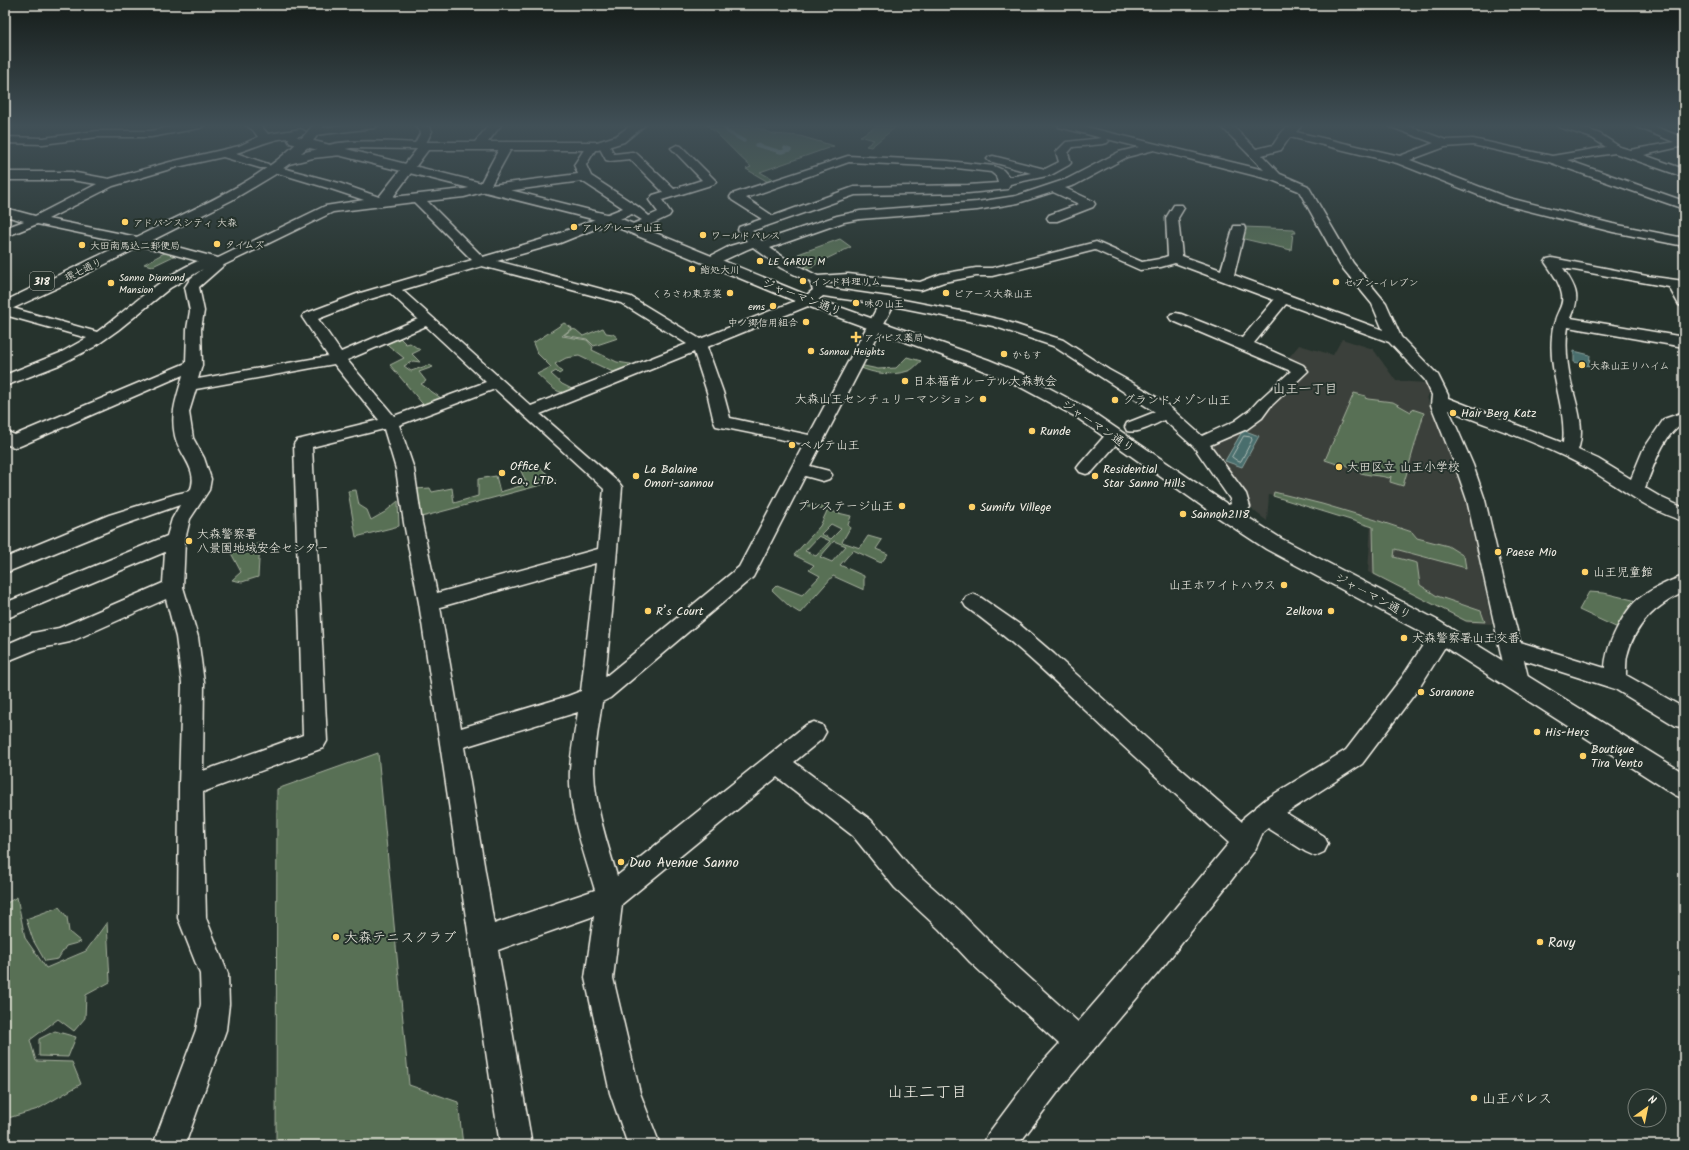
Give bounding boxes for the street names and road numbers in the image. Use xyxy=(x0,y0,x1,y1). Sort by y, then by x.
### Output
street label: 環七通り xyxy=(62,254,105,286)
road number: 318 xyxy=(30,272,54,290)
street label: ジャーマン通り xyxy=(759,274,845,321)
street label: ジャーマン通り xyxy=(1057,395,1138,458)
street label: ジャーマン通り xyxy=(1331,568,1414,625)

